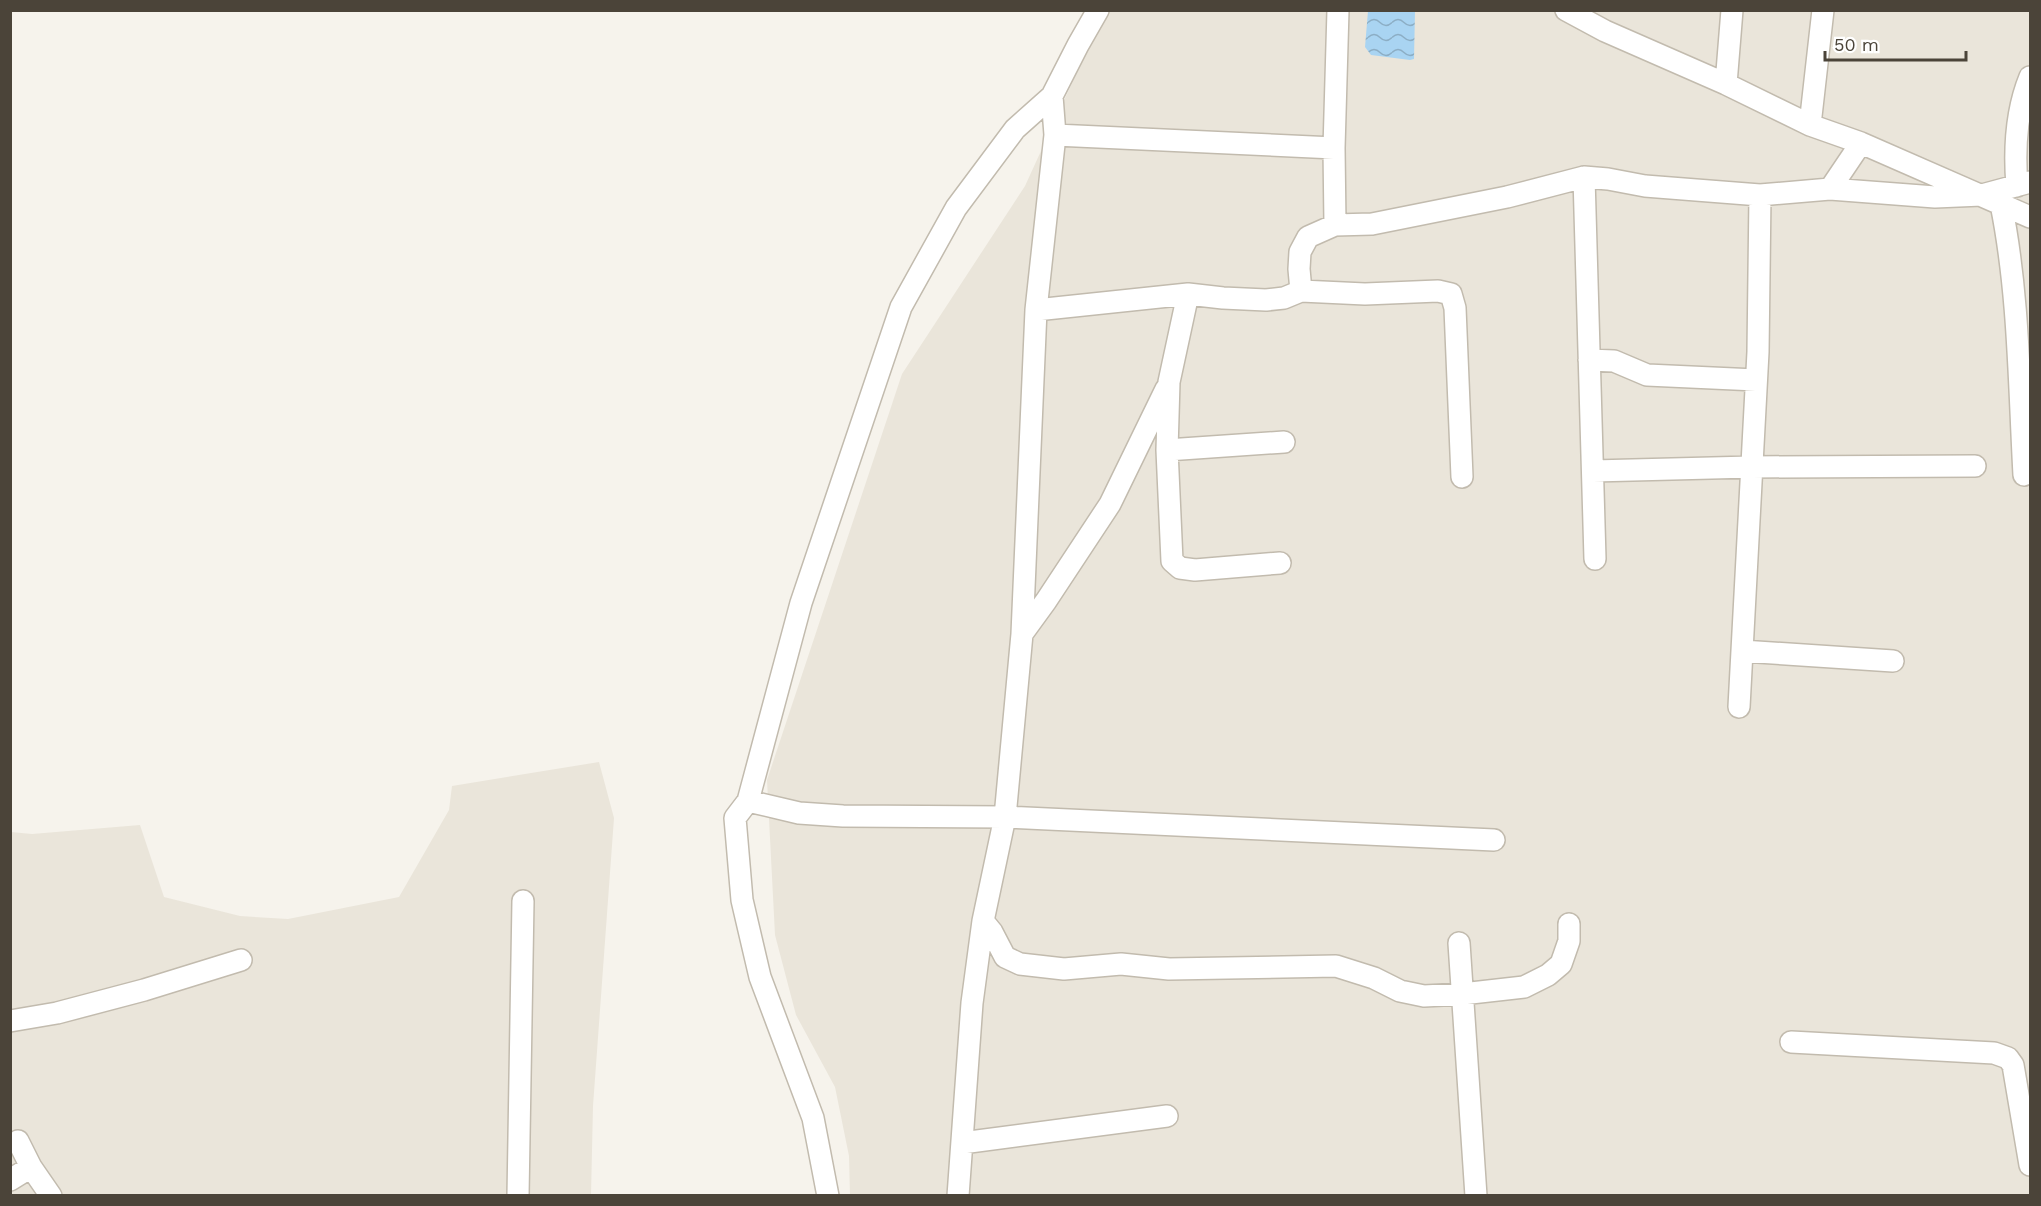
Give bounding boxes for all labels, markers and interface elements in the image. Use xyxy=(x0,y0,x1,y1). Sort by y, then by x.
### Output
scale bar xyxy=(1825,24,1966,62)
text: 50 m xyxy=(1834,34,1879,55)

